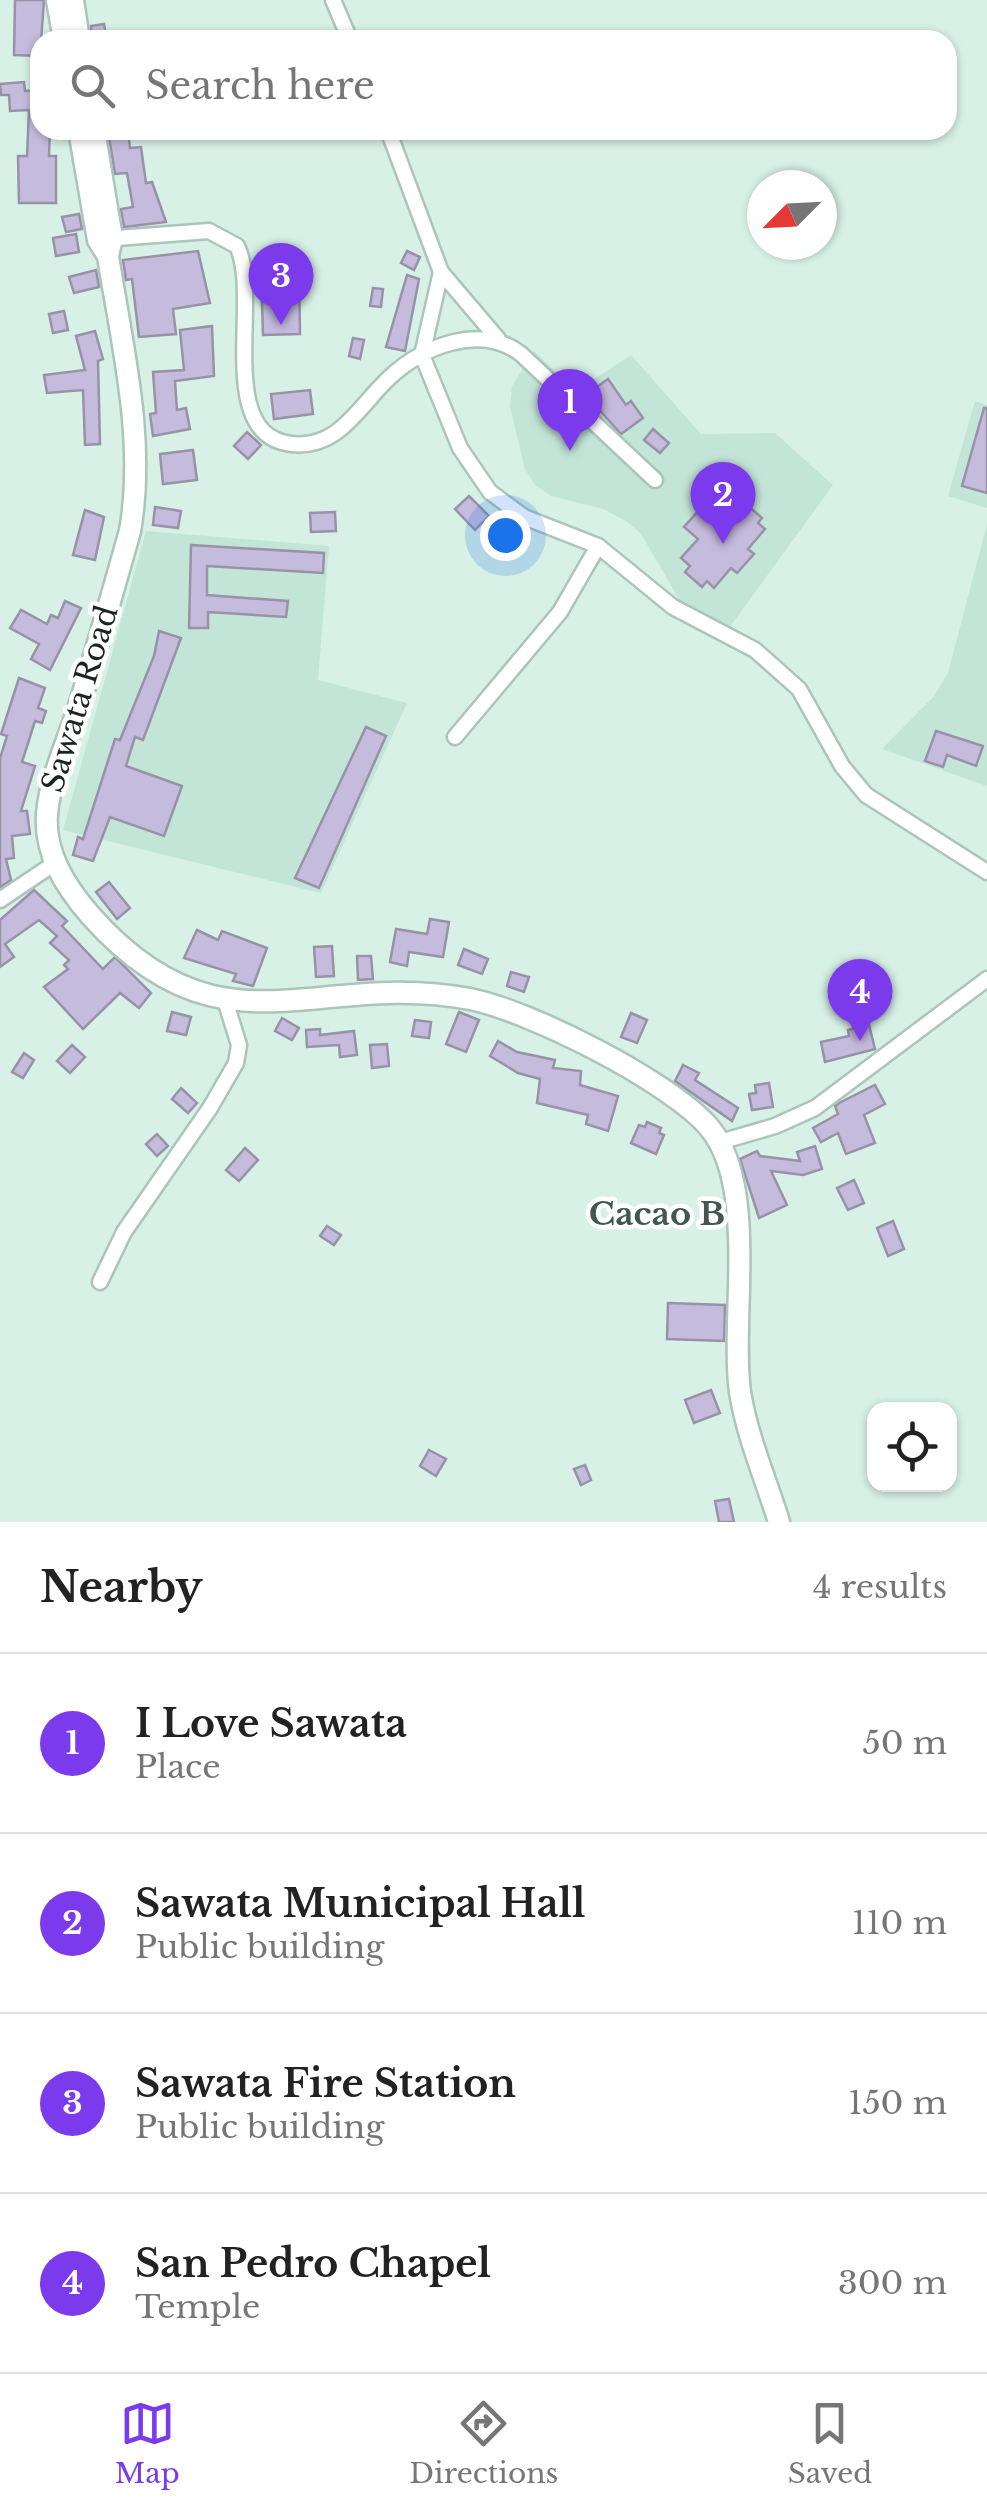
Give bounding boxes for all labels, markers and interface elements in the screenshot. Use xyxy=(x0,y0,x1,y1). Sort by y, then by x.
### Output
search box xyxy=(30,30,957,140)
icon: search xyxy=(65,58,120,113)
text: Search here xyxy=(145,62,375,109)
north arrow xyxy=(747,170,837,260)
pin: 3 xyxy=(248,242,314,325)
pin: 1 xyxy=(538,368,602,451)
pin: 2 xyxy=(690,462,756,544)
your location xyxy=(480,510,531,561)
street label: Sawata Road xyxy=(34,601,125,797)
pin: 4 xyxy=(828,958,892,1041)
district label: Cacao B xyxy=(589,1194,725,1234)
map controls xyxy=(867,1402,957,1492)
button: locate xyxy=(867,1402,957,1492)
text: Nearby xyxy=(40,1561,203,1613)
text: 4 results xyxy=(813,1567,947,1607)
text: I Love Sawata xyxy=(135,1700,407,1747)
text: 1 xyxy=(66,1723,79,1763)
text: 50 m xyxy=(862,1723,947,1763)
text: Place xyxy=(135,1747,221,1787)
text: Sawata Municipal Hall xyxy=(135,1880,586,1927)
text: 2 xyxy=(62,1903,83,1943)
text: 110 m xyxy=(852,1903,947,1943)
text: Public building xyxy=(135,1927,384,1967)
text: Sawata Fire Station xyxy=(135,2060,516,2107)
text: 3 xyxy=(62,2083,83,2123)
text: 150 m xyxy=(848,2083,947,2123)
text: Public building xyxy=(135,2107,384,2147)
text: San Pedro Chapel xyxy=(135,2240,491,2287)
text: 4 xyxy=(62,2263,83,2303)
text: 300 m xyxy=(838,2263,947,2303)
text: Temple xyxy=(135,2287,260,2327)
tab: Map xyxy=(115,2396,180,2491)
tab: Directions xyxy=(409,2396,558,2491)
tab: Saved xyxy=(788,2396,872,2491)

